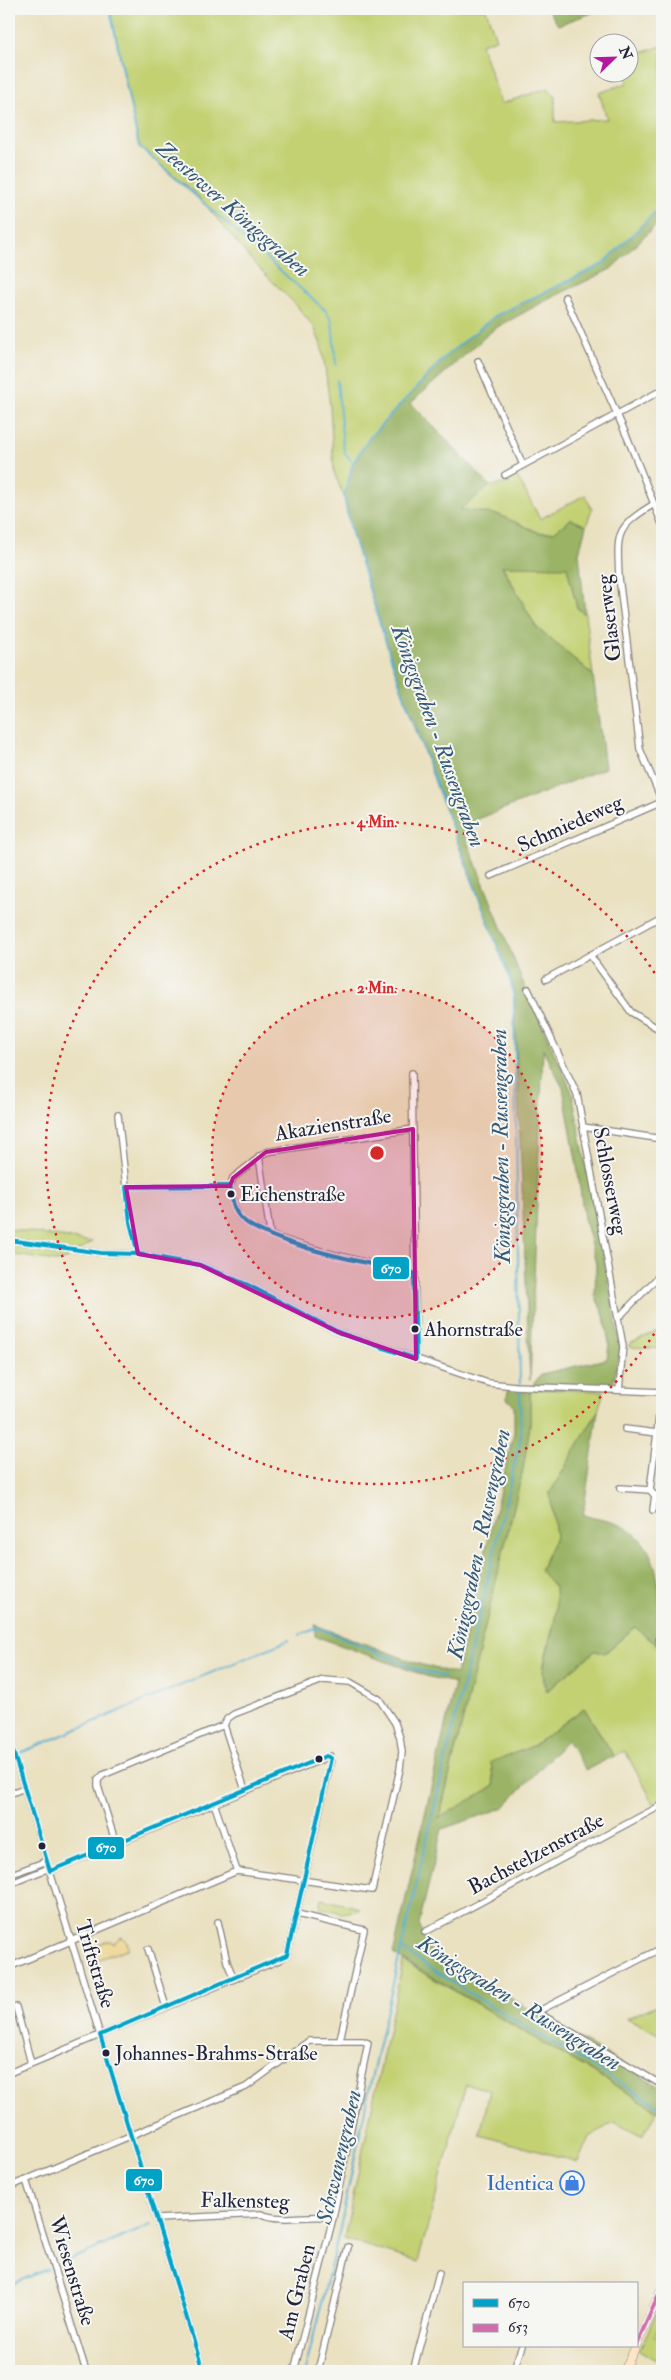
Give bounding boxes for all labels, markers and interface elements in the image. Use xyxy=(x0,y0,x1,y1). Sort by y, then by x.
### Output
north arrow xyxy=(588,32,638,82)
text: N xyxy=(615,43,636,63)
water label: Zeestower Königsgraben xyxy=(150,134,316,283)
street label: Glaserweg xyxy=(590,572,628,663)
water label: Königsgraben - Russengraben xyxy=(384,620,491,851)
street label: Schmiedeweg xyxy=(513,788,628,859)
text: 4 Min. xyxy=(356,813,397,832)
text: 2 Min. xyxy=(357,979,397,998)
water label: Königsgraben - Russengraben xyxy=(485,1029,517,1264)
street label: Akazienstraße xyxy=(272,1102,393,1148)
street label: Schlosserweg xyxy=(586,1125,634,1238)
centre of rings xyxy=(368,1144,386,1162)
place label: Eichenstraße xyxy=(240,1182,345,1207)
marker: Eichenstraße xyxy=(226,1189,236,1199)
line badge: 670 xyxy=(372,1256,410,1280)
text: 670 xyxy=(381,1260,401,1277)
place label: Ahornstraße xyxy=(423,1317,523,1342)
marker: Ahornstraße xyxy=(410,1324,420,1334)
water label: Königsgraben - Russengraben xyxy=(441,1426,517,1663)
unlabelled marker xyxy=(314,1754,324,1764)
street label: Bachstelzenstraße xyxy=(463,1807,609,1901)
line badge: 670 xyxy=(87,1836,125,1860)
text: 670 xyxy=(96,1839,116,1856)
unlabelled marker xyxy=(37,1841,47,1851)
street label: Triftstraße xyxy=(69,1917,121,2012)
water label: Königsgraben - Russengraben xyxy=(411,1928,626,2077)
place label: Johannes-Brahms-Straße xyxy=(114,2041,318,2066)
marker: Johannes-Brahms-Straße xyxy=(101,2048,111,2058)
water label: Schwanengraben xyxy=(310,2087,368,2228)
line badge: 670 xyxy=(125,2168,163,2192)
place label: Identica xyxy=(487,2170,554,2197)
shop icon: Identica xyxy=(559,2170,585,2196)
text: 670 xyxy=(134,2172,154,2189)
street label: Falkensteg xyxy=(200,2187,290,2215)
street label: Wiesenstraße xyxy=(42,2212,101,2329)
street label: Am Graben xyxy=(272,2241,322,2344)
legend xyxy=(463,2282,638,2348)
text: 670 xyxy=(508,2294,530,2313)
text: 653 xyxy=(508,2318,528,2337)

